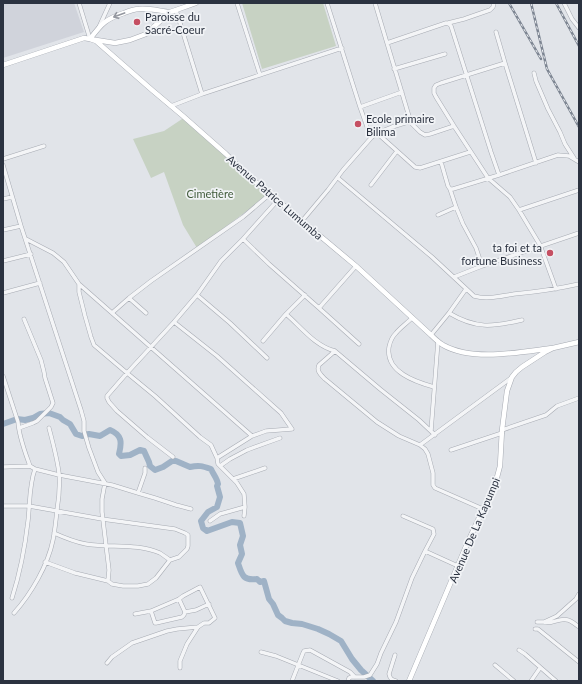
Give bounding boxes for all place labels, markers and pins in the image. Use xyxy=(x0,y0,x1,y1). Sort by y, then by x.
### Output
place label: Paroisse du Sacré-Coeur xyxy=(145,10,205,36)
marker: Paroisse du Sacré-Coeur xyxy=(132,17,142,27)
place label: Ecole primaire Bilima xyxy=(366,112,434,138)
marker: Ecole primaire Bilima xyxy=(353,119,363,129)
place label: ta foi et ta fortune Business xyxy=(461,241,542,267)
marker: ta foi et ta fortune Business xyxy=(545,248,555,258)

